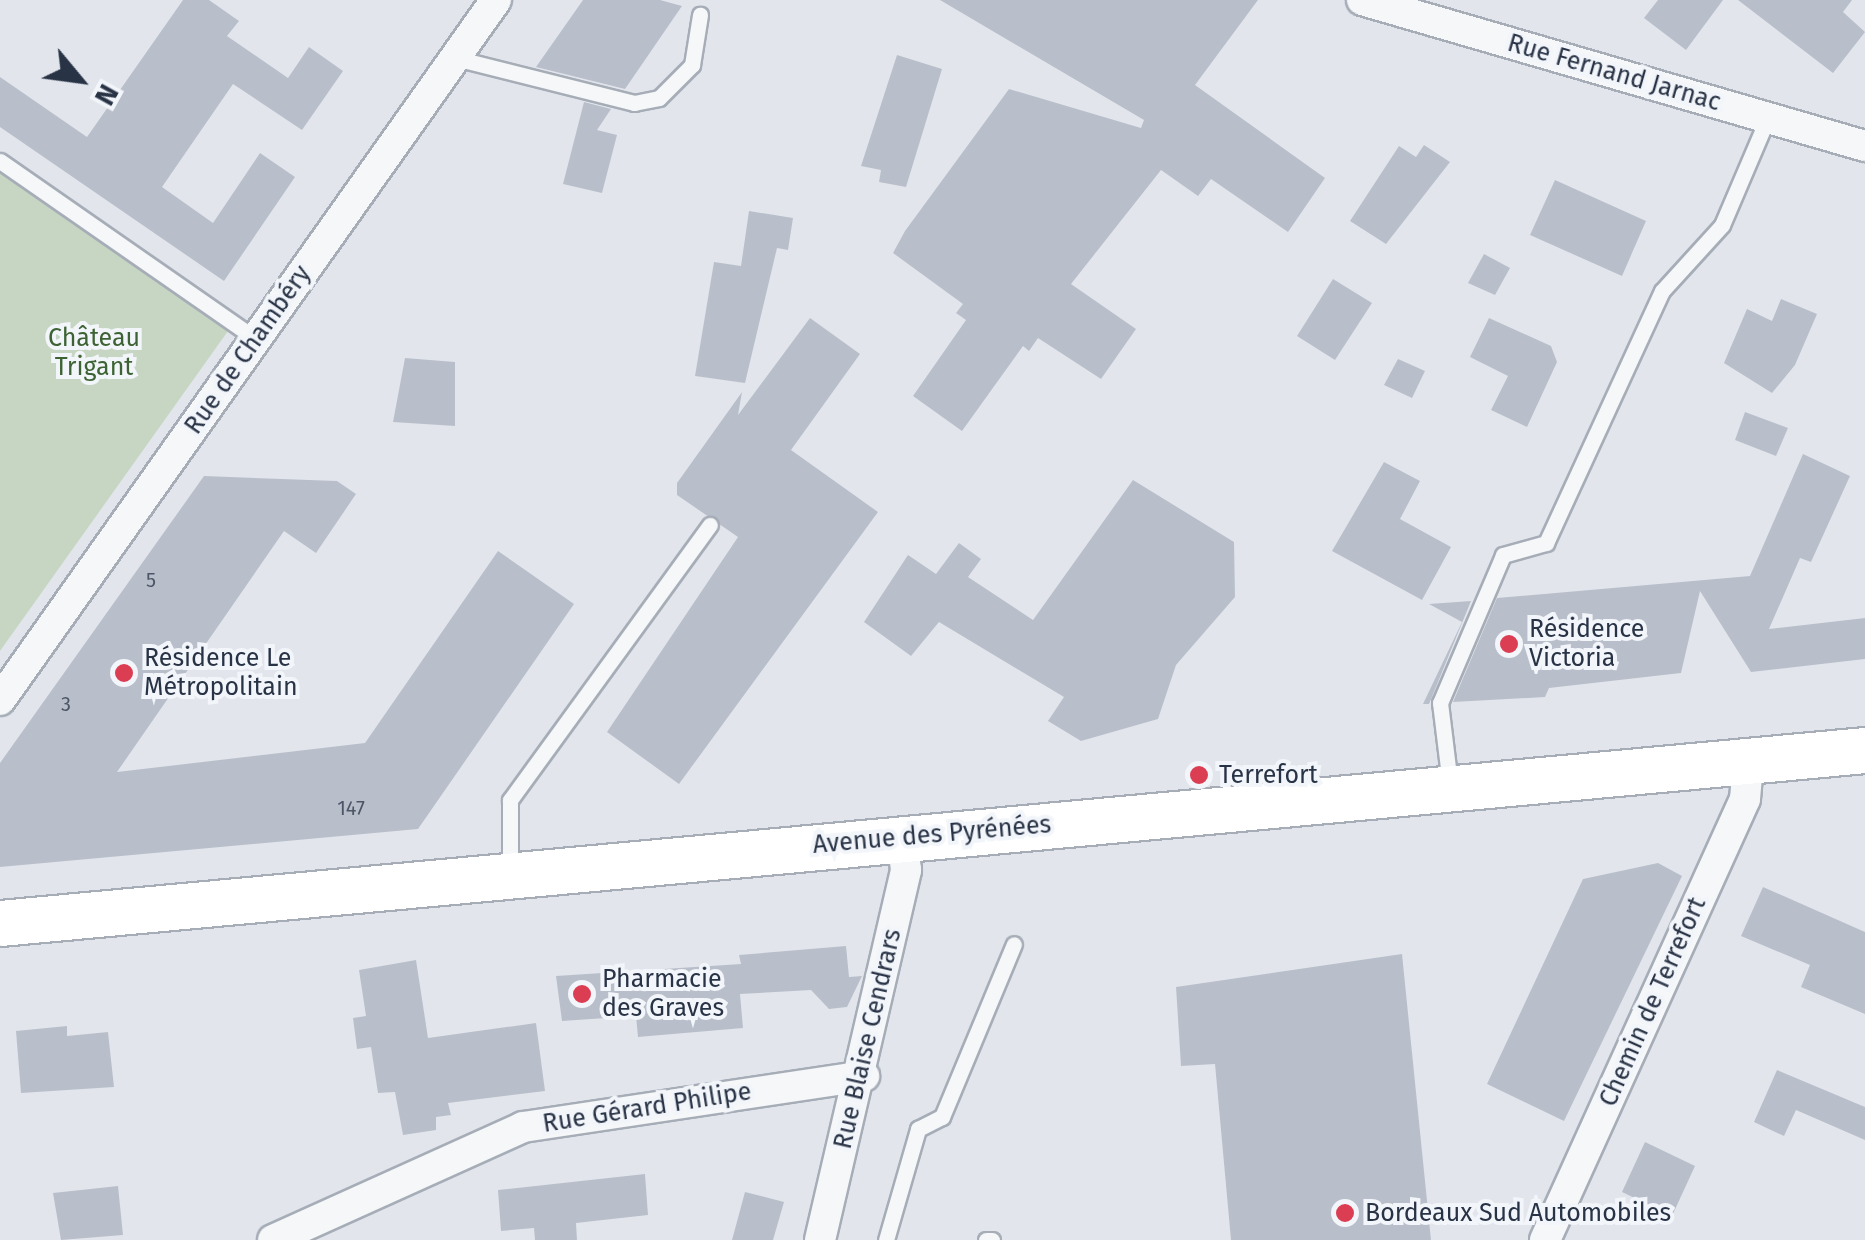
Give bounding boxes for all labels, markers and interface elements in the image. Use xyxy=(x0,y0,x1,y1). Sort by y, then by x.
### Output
street label: Rue Fernand Jarnac xyxy=(1504,28,1724,118)
north arrow xyxy=(30,30,130,130)
text: N xyxy=(88,79,126,111)
street label: Rue de Chambéry xyxy=(179,260,317,440)
park label: Château Trigant xyxy=(48,324,140,383)
house number: 5 xyxy=(146,568,156,592)
place label: Résidence Victoria xyxy=(1529,615,1644,674)
marker: Résidence Victoria xyxy=(1498,633,1520,655)
place label: Résidence Le Métropolitain xyxy=(144,644,298,703)
marker: Résidence Le Métropolitain xyxy=(113,662,135,684)
house number: 3 xyxy=(61,692,71,716)
place label: Terrefort xyxy=(1219,760,1318,790)
marker: Terrefort xyxy=(1188,764,1210,786)
house number: 147 xyxy=(337,796,365,820)
street label: Avenue des Pyrénées xyxy=(812,810,1052,860)
street label: Chemin de Terrefort xyxy=(1593,893,1713,1111)
street label: Rue Blaise Cendrars xyxy=(828,926,908,1152)
place label: Pharmacie des Graves xyxy=(602,965,724,1024)
marker: Pharmacie des Graves xyxy=(571,983,593,1005)
street label: Rue Gérard Philipe xyxy=(541,1077,753,1139)
place label: Bordeaux Sud Automobiles xyxy=(1365,1198,1671,1228)
marker: Bordeaux Sud Automobiles xyxy=(1334,1202,1356,1224)

